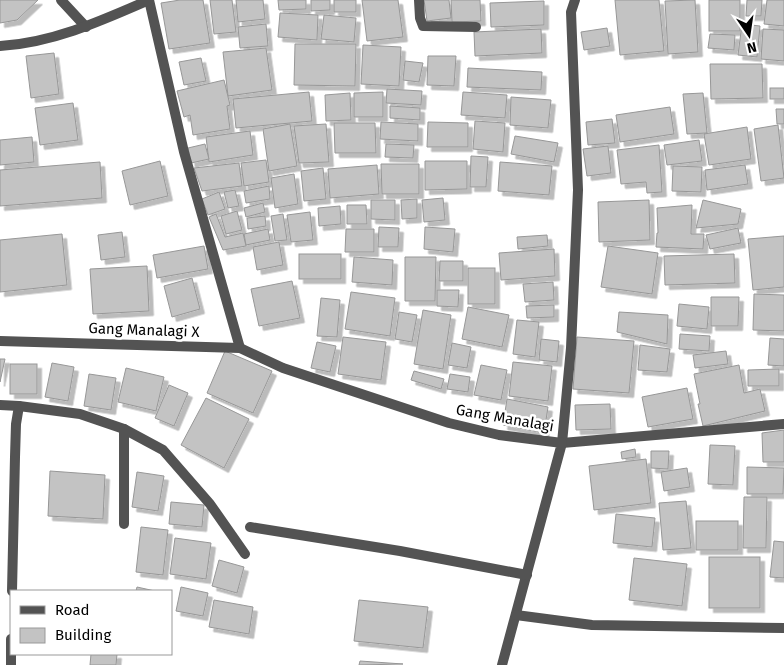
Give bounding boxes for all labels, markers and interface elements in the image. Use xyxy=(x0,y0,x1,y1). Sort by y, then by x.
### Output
north arrow xyxy=(724,10,774,60)
text: N xyxy=(745,38,758,57)
street label: Gang Manalagi X xyxy=(88,319,201,341)
street label: Gang Manalagi xyxy=(455,401,555,435)
legend xyxy=(10,590,172,655)
text: Road xyxy=(55,601,90,619)
text: Building xyxy=(55,626,111,644)

